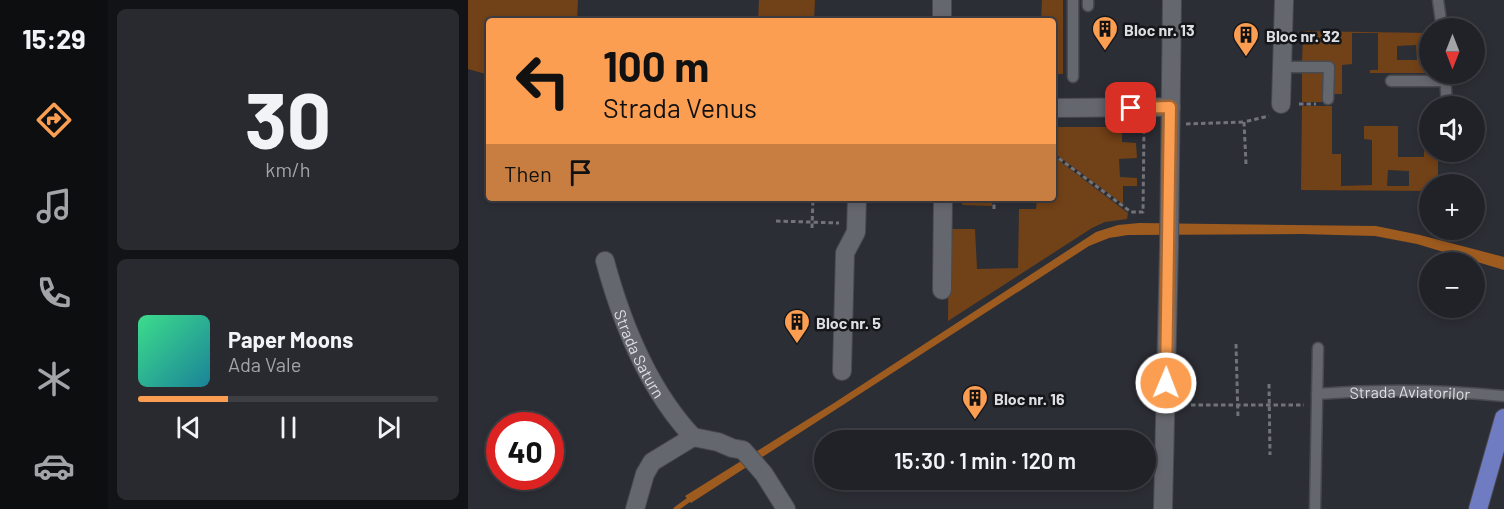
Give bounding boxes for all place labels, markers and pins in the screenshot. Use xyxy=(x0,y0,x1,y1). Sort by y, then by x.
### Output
building icon: Bloc nr. 13 xyxy=(1090,14,1120,52)
place label: Bloc nr. 13 xyxy=(1124,20,1195,39)
building icon: Bloc nr. 32 xyxy=(1231,20,1261,58)
place label: Bloc nr. 32 xyxy=(1266,26,1340,45)
pin xyxy=(1105,82,1156,133)
building icon: Bloc nr. 5 xyxy=(782,307,812,345)
place label: Bloc nr. 5 xyxy=(816,313,881,332)
building icon: Bloc nr. 16 xyxy=(960,383,990,421)
place label: Bloc nr. 16 xyxy=(994,389,1065,408)

